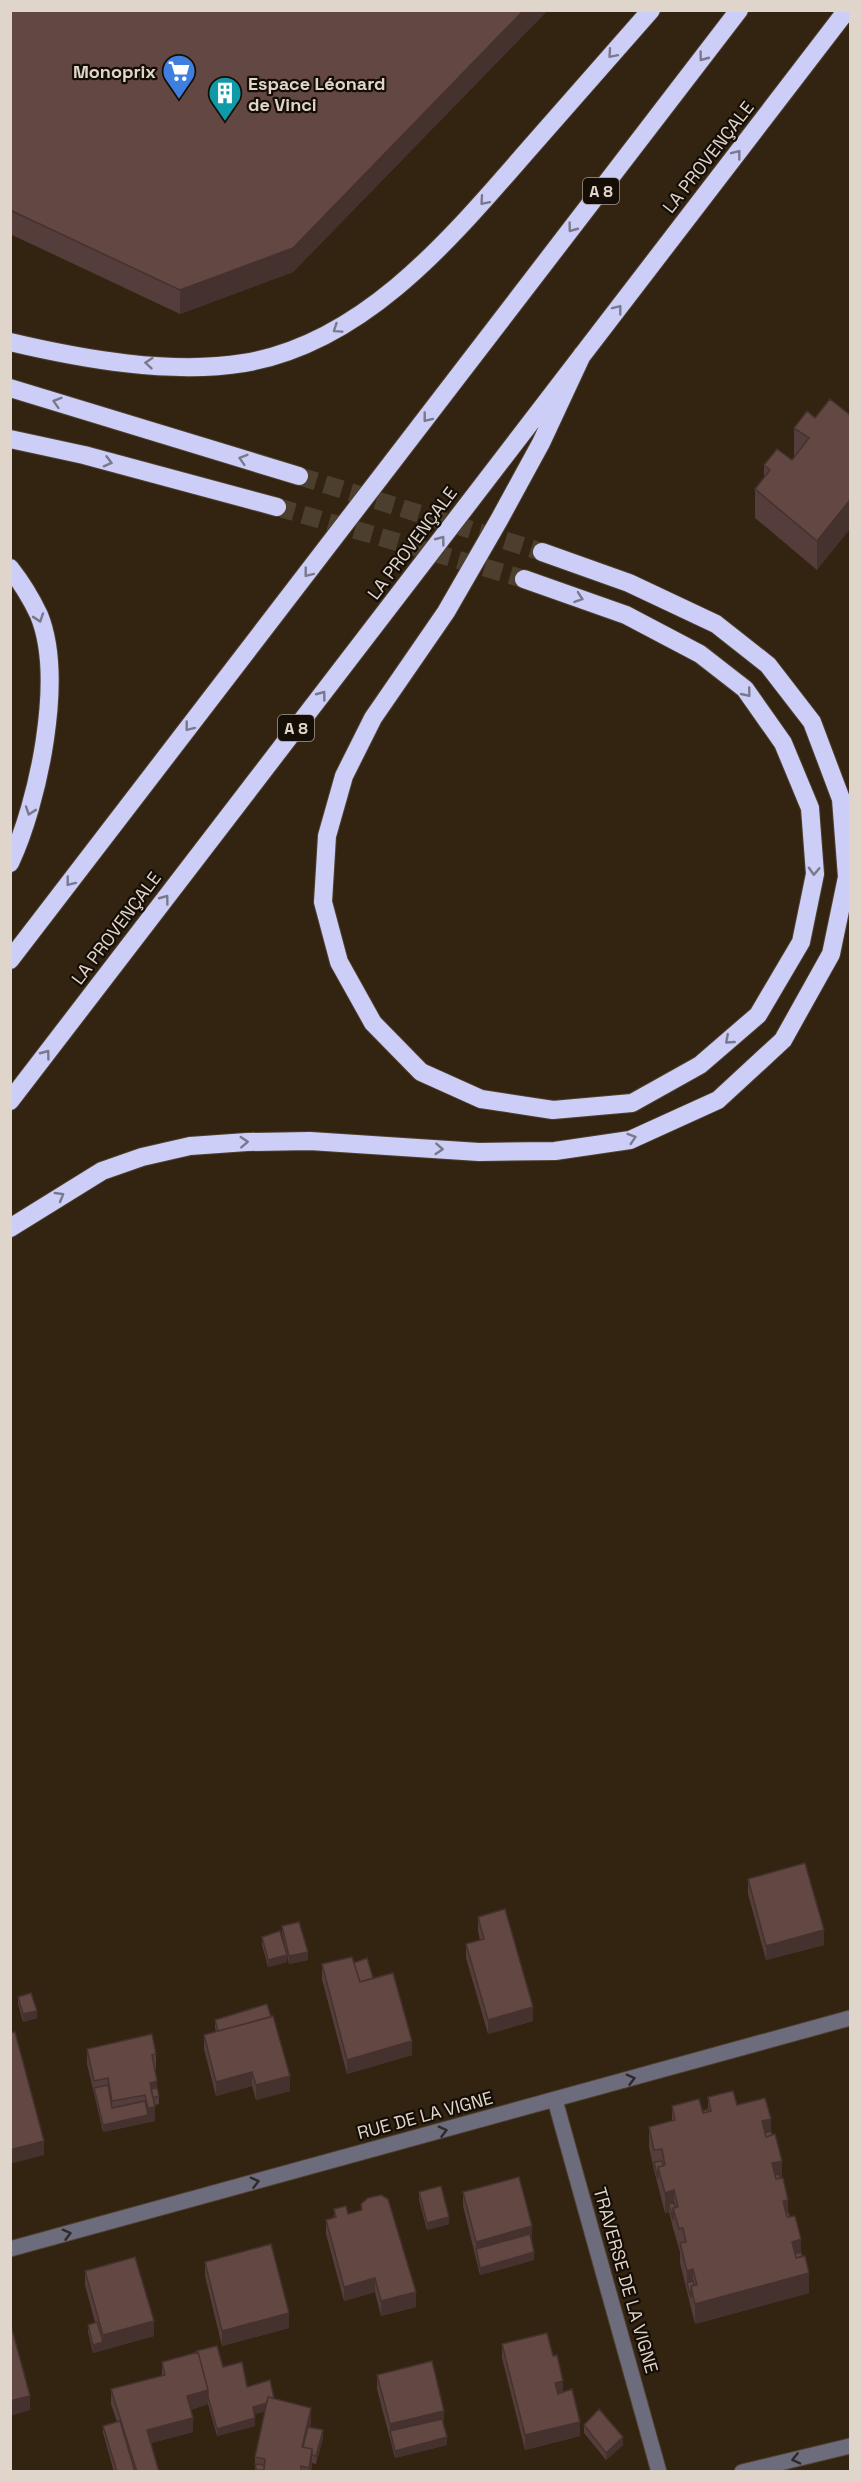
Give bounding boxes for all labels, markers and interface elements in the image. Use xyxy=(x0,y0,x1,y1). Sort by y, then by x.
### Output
one-way arrow xyxy=(608,47,619,58)
one-way arrow xyxy=(700,50,711,61)
supermarket icon: Monoprix xyxy=(161,53,197,100)
place label: Monoprix xyxy=(73,60,156,83)
place label: Espace Léonard de Vinci xyxy=(248,72,386,116)
building icon: Espace Léonard de Vinci xyxy=(207,75,243,122)
street label: LA PROVENÇALE xyxy=(657,97,759,217)
one-way arrow xyxy=(729,150,740,161)
road number: A 8 xyxy=(583,178,619,204)
one-way arrow xyxy=(480,194,491,205)
one-way arrow xyxy=(568,222,579,233)
one-way arrow xyxy=(610,305,621,316)
one-way arrow xyxy=(333,322,344,333)
one-way arrow xyxy=(145,357,154,370)
one-way arrow xyxy=(52,397,63,409)
one-way arrow xyxy=(423,411,434,422)
one-way arrow xyxy=(103,454,113,467)
one-way arrow xyxy=(238,454,249,466)
street label: LA PROVENÇALE xyxy=(362,482,462,604)
one-way arrow xyxy=(433,536,444,547)
one-way arrow xyxy=(304,566,315,577)
one-way arrow xyxy=(573,591,584,604)
one-way arrow xyxy=(31,613,44,623)
one-way arrow xyxy=(740,686,751,697)
one-way arrow xyxy=(314,690,325,701)
road number: A 8 xyxy=(278,715,314,741)
one-way arrow xyxy=(185,721,196,732)
one-way arrow xyxy=(25,805,38,816)
street label: LA PROVENÇALE xyxy=(66,867,166,989)
one-way arrow xyxy=(807,867,820,876)
one-way arrow xyxy=(67,875,78,886)
one-way arrow xyxy=(157,895,168,906)
one-way arrow xyxy=(725,1033,736,1044)
one-way arrow xyxy=(39,1050,50,1061)
one-way arrow xyxy=(627,1133,637,1145)
one-way arrow xyxy=(240,1136,249,1149)
one-way arrow xyxy=(434,1143,443,1156)
one-way arrow xyxy=(54,1192,64,1203)
one-way arrow xyxy=(625,2074,636,2086)
street label: RUE DE LA VIGNE xyxy=(355,2086,495,2144)
one-way arrow xyxy=(438,2125,448,2138)
one-way arrow xyxy=(249,2177,260,2189)
street label: TRAVERSE DE LA VIGNE xyxy=(588,2184,664,2376)
one-way arrow xyxy=(62,2228,72,2241)
one-way arrow xyxy=(791,2451,801,2464)

